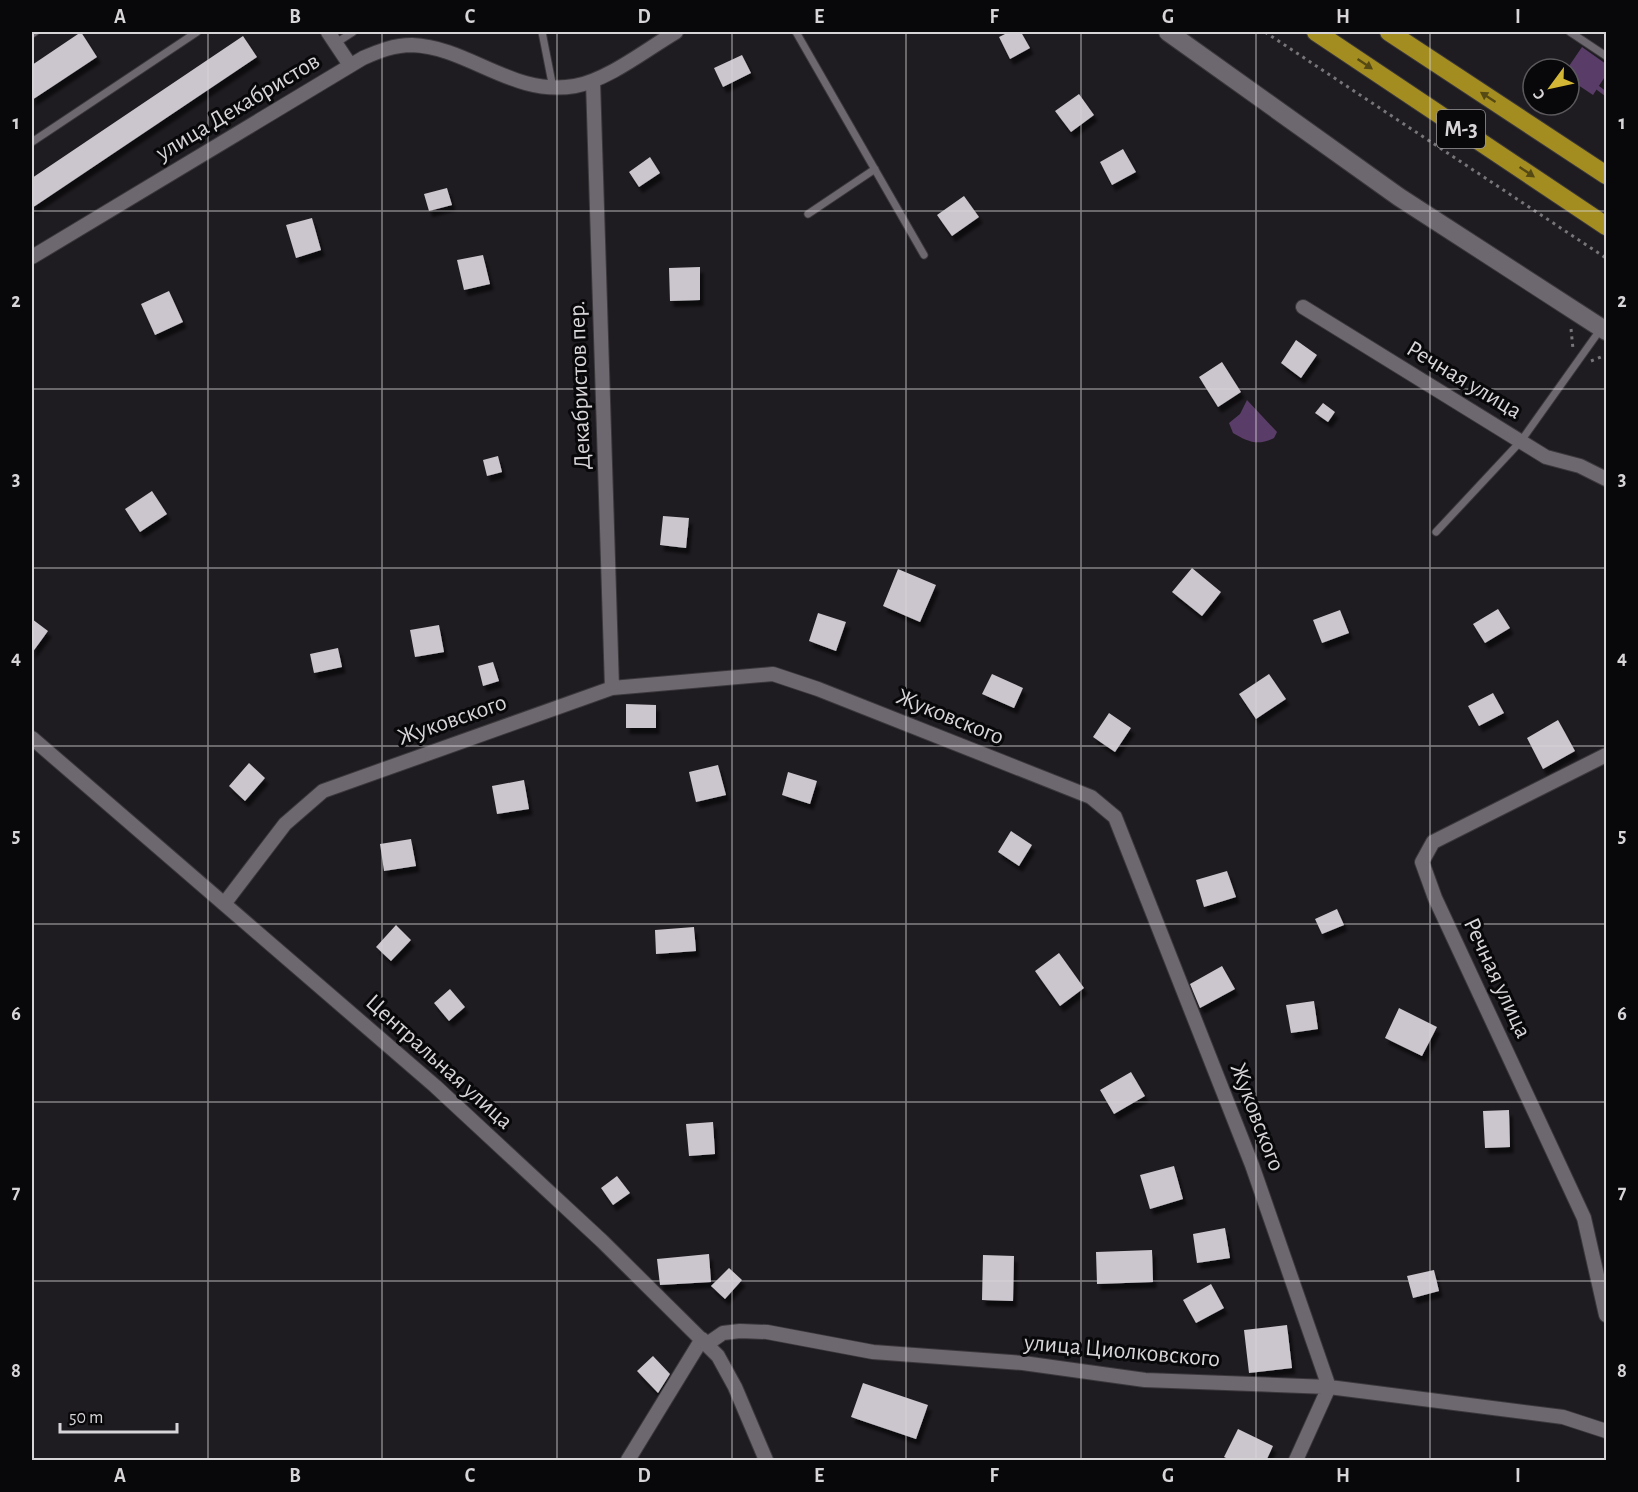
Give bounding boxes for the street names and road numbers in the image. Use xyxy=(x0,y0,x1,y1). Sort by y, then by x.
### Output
street label: улица Декабристов xyxy=(151,49,324,166)
road number: М-3 xyxy=(1437,110,1485,148)
street label: Декабристов пер. xyxy=(565,300,595,470)
street label: Речная улица xyxy=(1402,336,1526,424)
street label: Жуковского xyxy=(893,685,1007,749)
street label: Жуковского xyxy=(394,690,510,750)
street label: Речная улица xyxy=(1459,914,1535,1042)
street label: Центральная улица xyxy=(361,990,517,1134)
street label: Жуковского xyxy=(1225,1060,1289,1174)
street label: улица Циолковского xyxy=(1022,1330,1221,1372)

